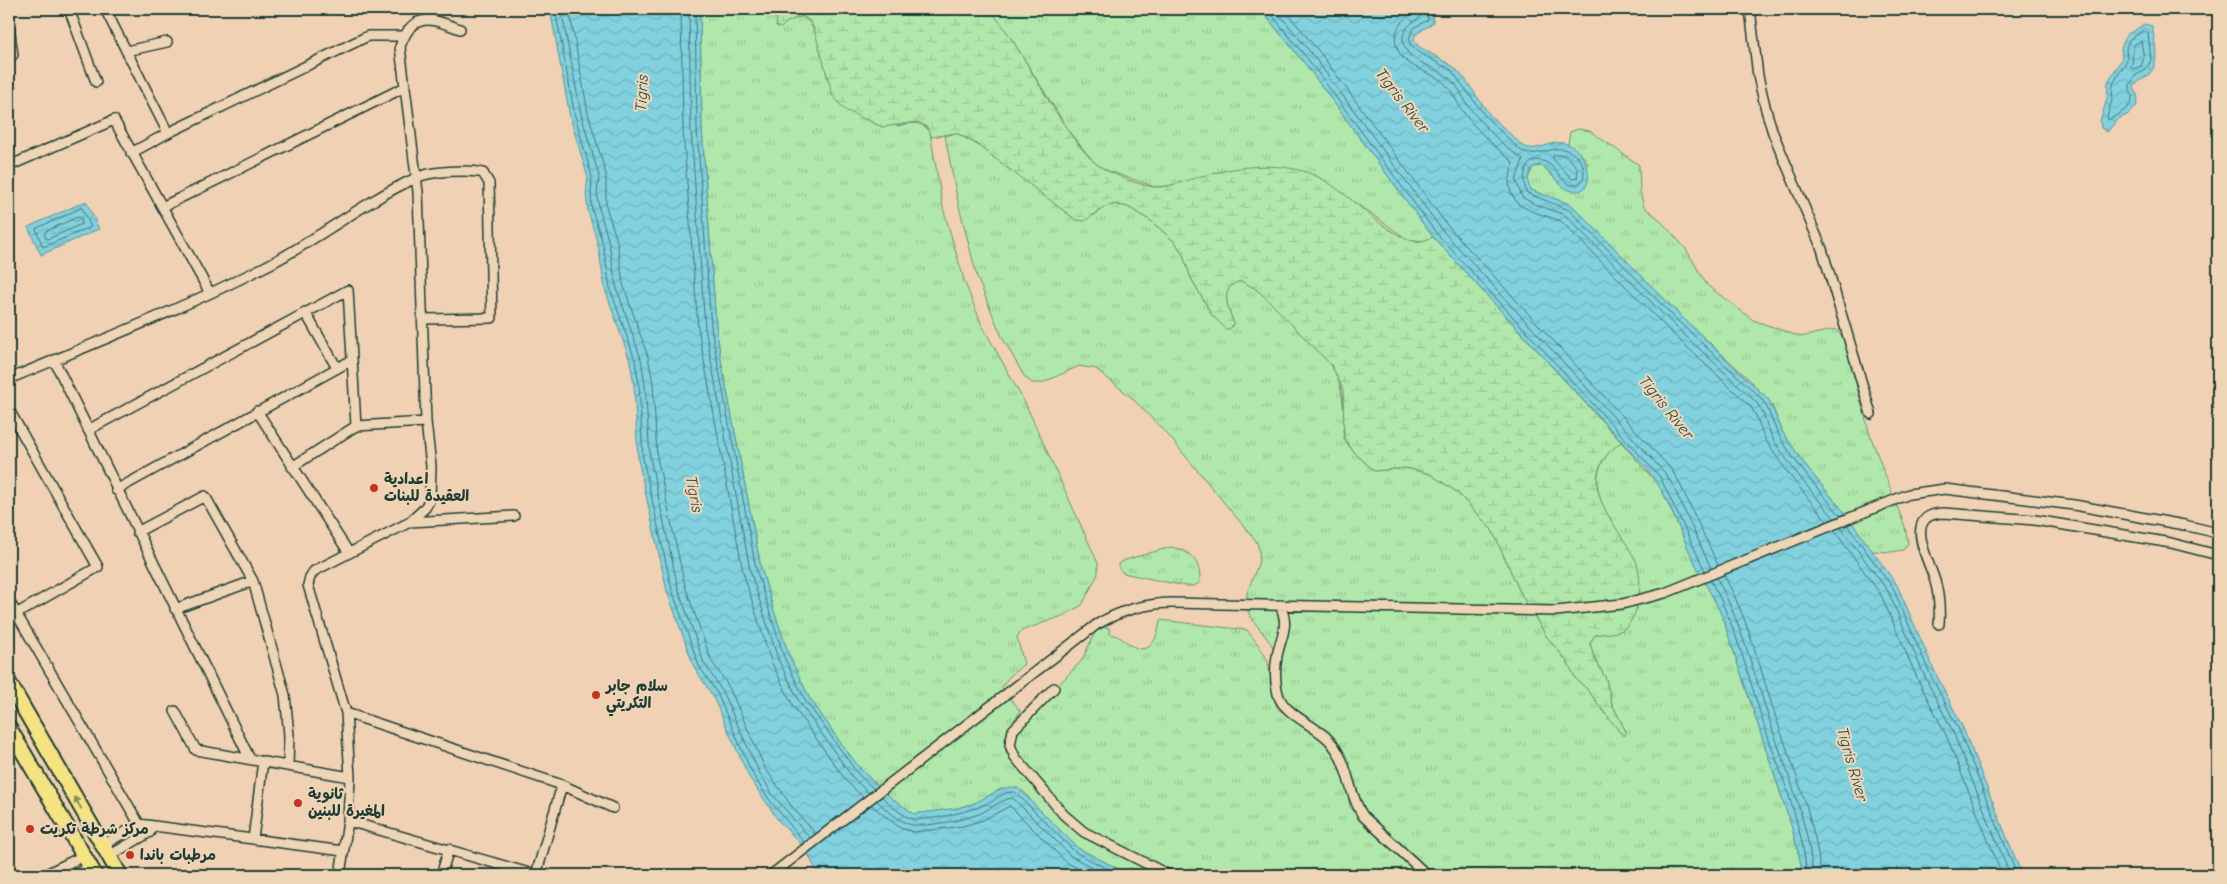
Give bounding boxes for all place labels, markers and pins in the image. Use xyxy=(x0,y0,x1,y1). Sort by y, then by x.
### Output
place label: اعدادية العقيدة للبنات xyxy=(384,470,469,505)
marker: اعدادية العقيدة للبنات xyxy=(368,482,380,494)
place label: سلام جابر التكريتي xyxy=(604,677,668,717)
marker: سلام جابر التكريتي xyxy=(590,689,602,701)
place label: ثانوية المغيرة للبنين xyxy=(308,785,385,820)
marker: ثانوية المغيرة للبنين xyxy=(292,797,304,809)
place label: مركز شرطة تكريت xyxy=(40,820,149,838)
marker: مركز شرطة تكريت xyxy=(24,823,36,835)
place label: مرطبات باندا xyxy=(140,846,216,864)
marker: مرطبات باندا xyxy=(124,849,136,861)

